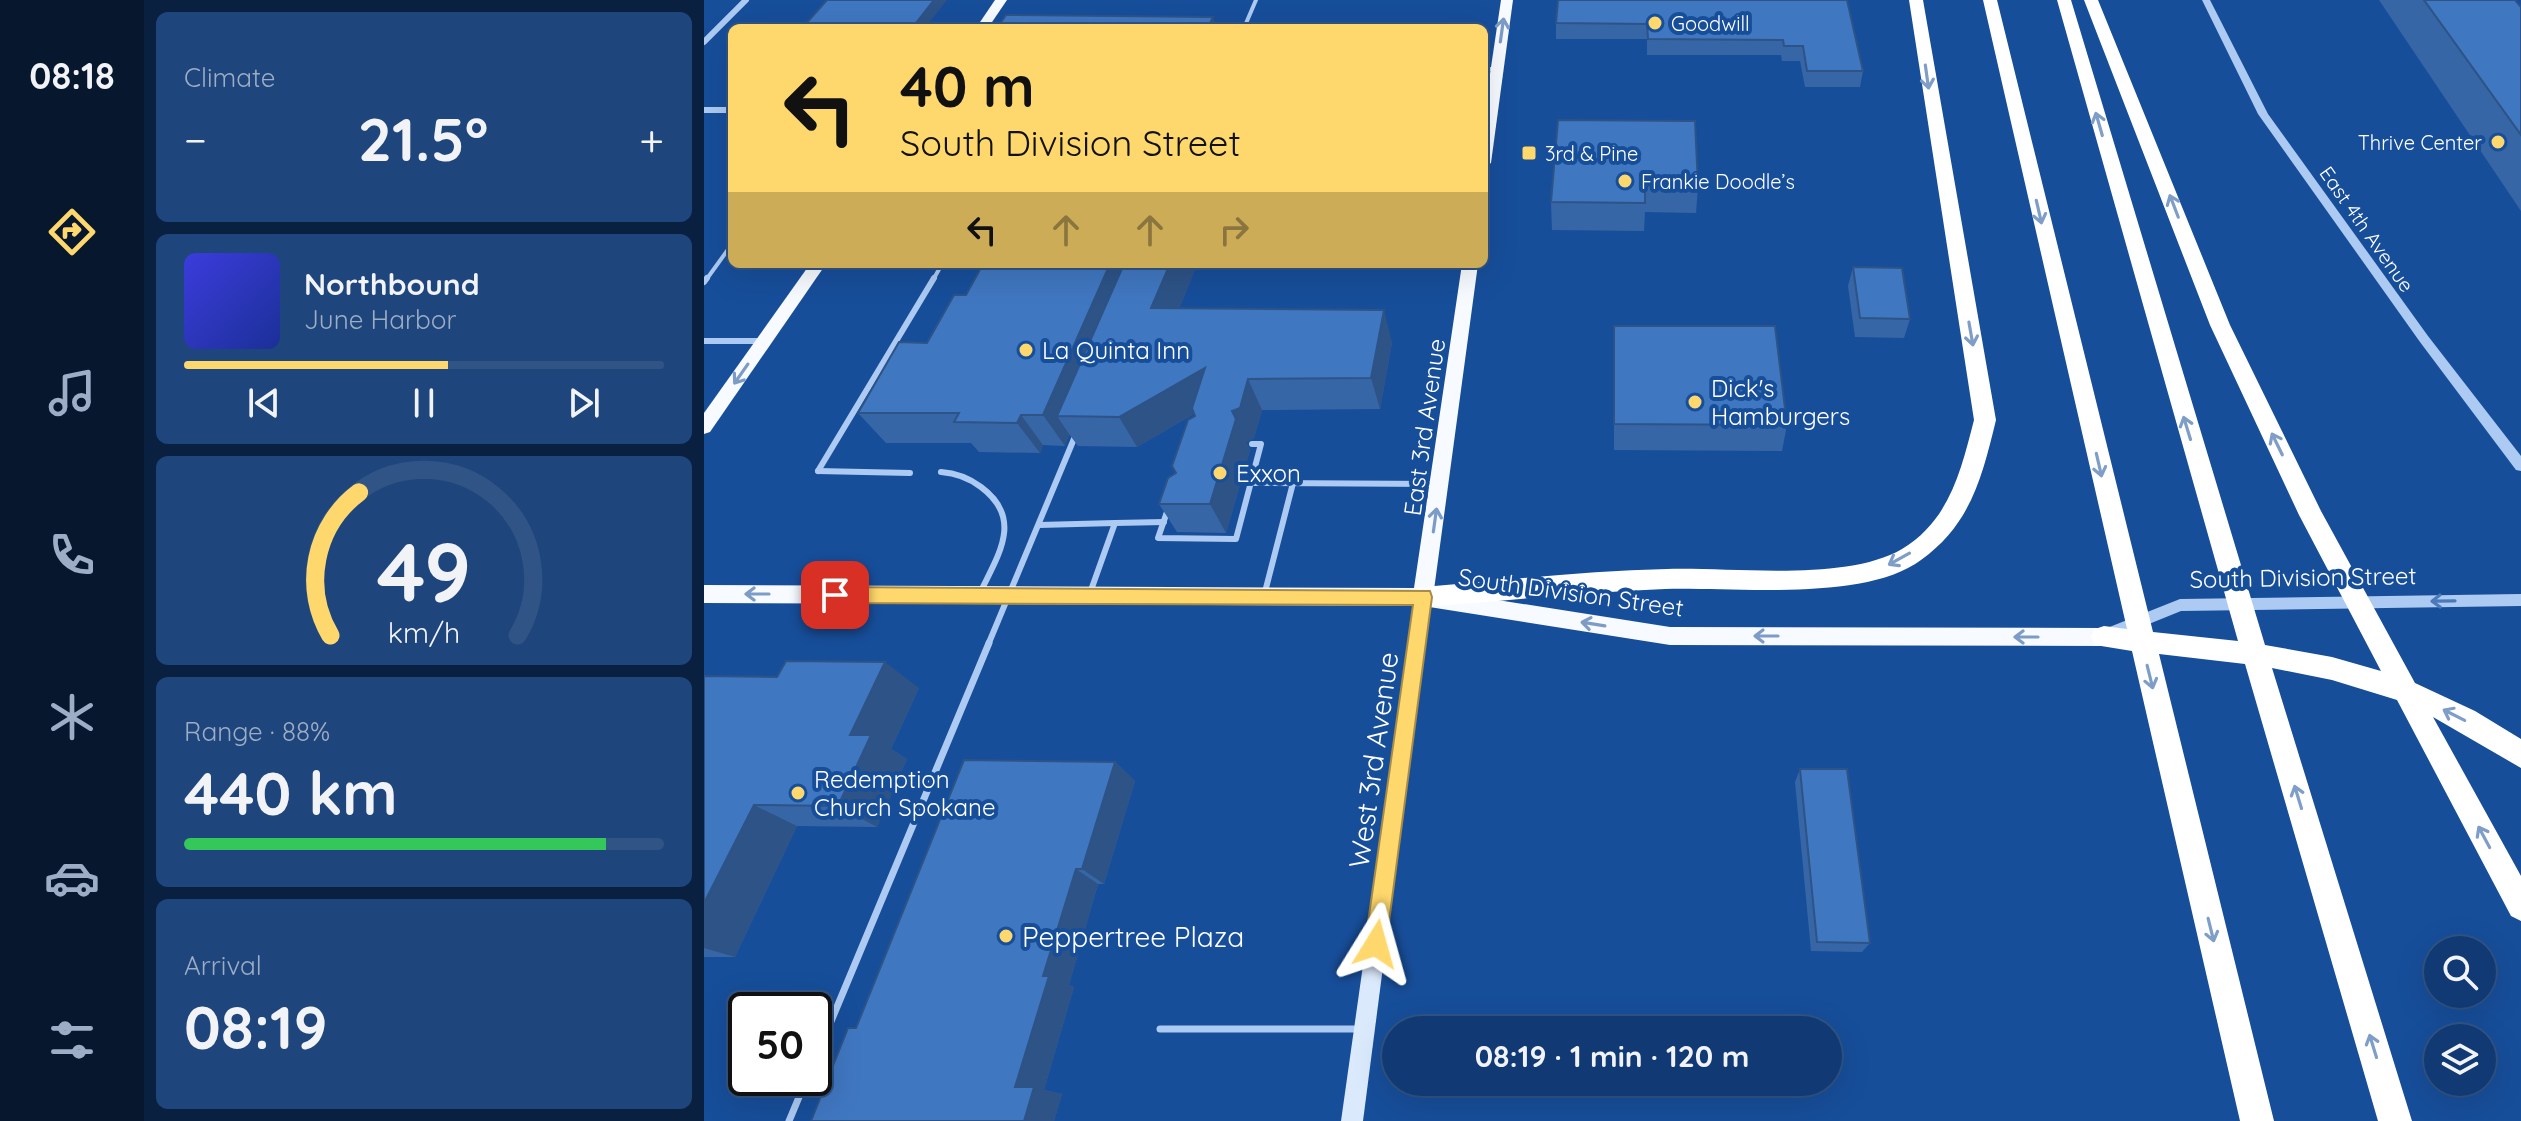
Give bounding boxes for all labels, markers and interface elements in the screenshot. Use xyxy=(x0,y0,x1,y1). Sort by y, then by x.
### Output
place label: Goodwill xyxy=(1671,11,1750,36)
marker: Goodwill xyxy=(1646,14,1664,32)
one-way arrow xyxy=(1495,18,1510,43)
text: 40 m xyxy=(900,51,1035,121)
text: 08:18 xyxy=(29,53,115,98)
icon: left xyxy=(768,56,872,160)
text: Climate xyxy=(184,61,275,94)
one-way arrow xyxy=(1920,64,1935,89)
text: 21.5° xyxy=(358,101,488,176)
one-way arrow xyxy=(2091,111,2106,137)
text: − xyxy=(184,112,207,167)
text: + xyxy=(639,112,664,167)
text: South Division Street xyxy=(900,120,1241,165)
place label: Thrive Center xyxy=(2358,130,2482,155)
marker: Thrive Center xyxy=(2489,133,2507,151)
place label: 3rd & Pine xyxy=(1545,141,1638,166)
marker: 3rd & Pine xyxy=(1520,144,1538,162)
street label: East 4th Avenue xyxy=(2314,161,2420,297)
place label: Frankie Doodle’s xyxy=(1641,169,1795,194)
marker: Frankie Doodle’s xyxy=(1616,172,1634,190)
one-way arrow xyxy=(2166,194,2180,219)
one-way arrow xyxy=(2033,199,2048,225)
icon: directions xyxy=(44,204,100,260)
icon: left xyxy=(960,208,1004,252)
icon: ahead xyxy=(1044,208,1088,252)
icon: ahead xyxy=(1128,208,1172,252)
icon: right xyxy=(1212,208,1256,252)
text: Northbound xyxy=(304,265,480,303)
text: June Harbor xyxy=(304,303,456,336)
one-way arrow xyxy=(1964,320,1979,346)
place label: La Quinta Inn xyxy=(1042,335,1190,365)
street label: East 3rd Avenue xyxy=(1397,336,1451,518)
marker: La Quinta Inn xyxy=(1017,341,1035,359)
one-way arrow xyxy=(733,363,749,385)
icon: music xyxy=(44,365,100,421)
place label: Dick's Hamburgers xyxy=(1711,373,1850,431)
icon: previous xyxy=(242,381,286,425)
icon: pause xyxy=(402,381,446,425)
icon: next xyxy=(562,381,606,425)
marker: Dick's Hamburgers xyxy=(1686,393,1704,411)
one-way arrow xyxy=(2179,415,2194,441)
one-way arrow xyxy=(2269,433,2284,457)
one-way arrow xyxy=(2092,452,2107,478)
place label: Exxon xyxy=(1236,458,1301,488)
marker: Exxon xyxy=(1211,464,1229,482)
one-way arrow xyxy=(1428,507,1443,534)
text: 49 xyxy=(377,519,471,623)
icon: phone xyxy=(44,527,100,583)
one-way arrow xyxy=(1888,552,1912,568)
street label: South Division Street xyxy=(2189,560,2417,594)
pin xyxy=(801,561,869,629)
street label: South Division Street xyxy=(1456,561,1686,623)
icon: arrive xyxy=(813,573,857,617)
one-way arrow xyxy=(744,587,771,602)
one-way arrow xyxy=(2430,593,2457,608)
text: km/h xyxy=(388,615,460,651)
one-way arrow xyxy=(1580,615,1606,630)
one-way arrow xyxy=(1753,628,1780,644)
one-way arrow xyxy=(2013,629,2040,645)
street label: West 3rd Avenue xyxy=(1341,650,1405,870)
one-way arrow xyxy=(2143,664,2158,690)
icon: climate xyxy=(44,689,100,745)
one-way arrow xyxy=(2443,707,2467,722)
text: Range · 88% xyxy=(184,715,330,748)
text: 440 km xyxy=(184,755,398,830)
place label: Redemption Church Spokane xyxy=(814,764,996,822)
marker: Redemption Church Spokane xyxy=(789,784,807,802)
one-way arrow xyxy=(2290,785,2305,811)
one-way arrow xyxy=(2476,826,2491,850)
icon: car xyxy=(44,850,100,906)
position arrow xyxy=(1334,902,1418,986)
one-way arrow xyxy=(2204,917,2219,942)
place label: Peppertree Plaza xyxy=(1022,919,1244,954)
marker: Peppertree Plaza xyxy=(997,927,1015,945)
map controls xyxy=(2424,936,2496,1096)
button: search xyxy=(2424,936,2496,1008)
text: Arrival xyxy=(184,949,262,982)
text: 08:19 xyxy=(184,989,328,1064)
speed limit sign: 50 xyxy=(728,992,832,1096)
icon: filters xyxy=(44,1012,100,1068)
button: layers xyxy=(2424,1024,2496,1096)
one-way arrow xyxy=(2365,1034,2380,1060)
text: 08:19 · 1 min · 120 m xyxy=(1475,1037,1749,1075)

